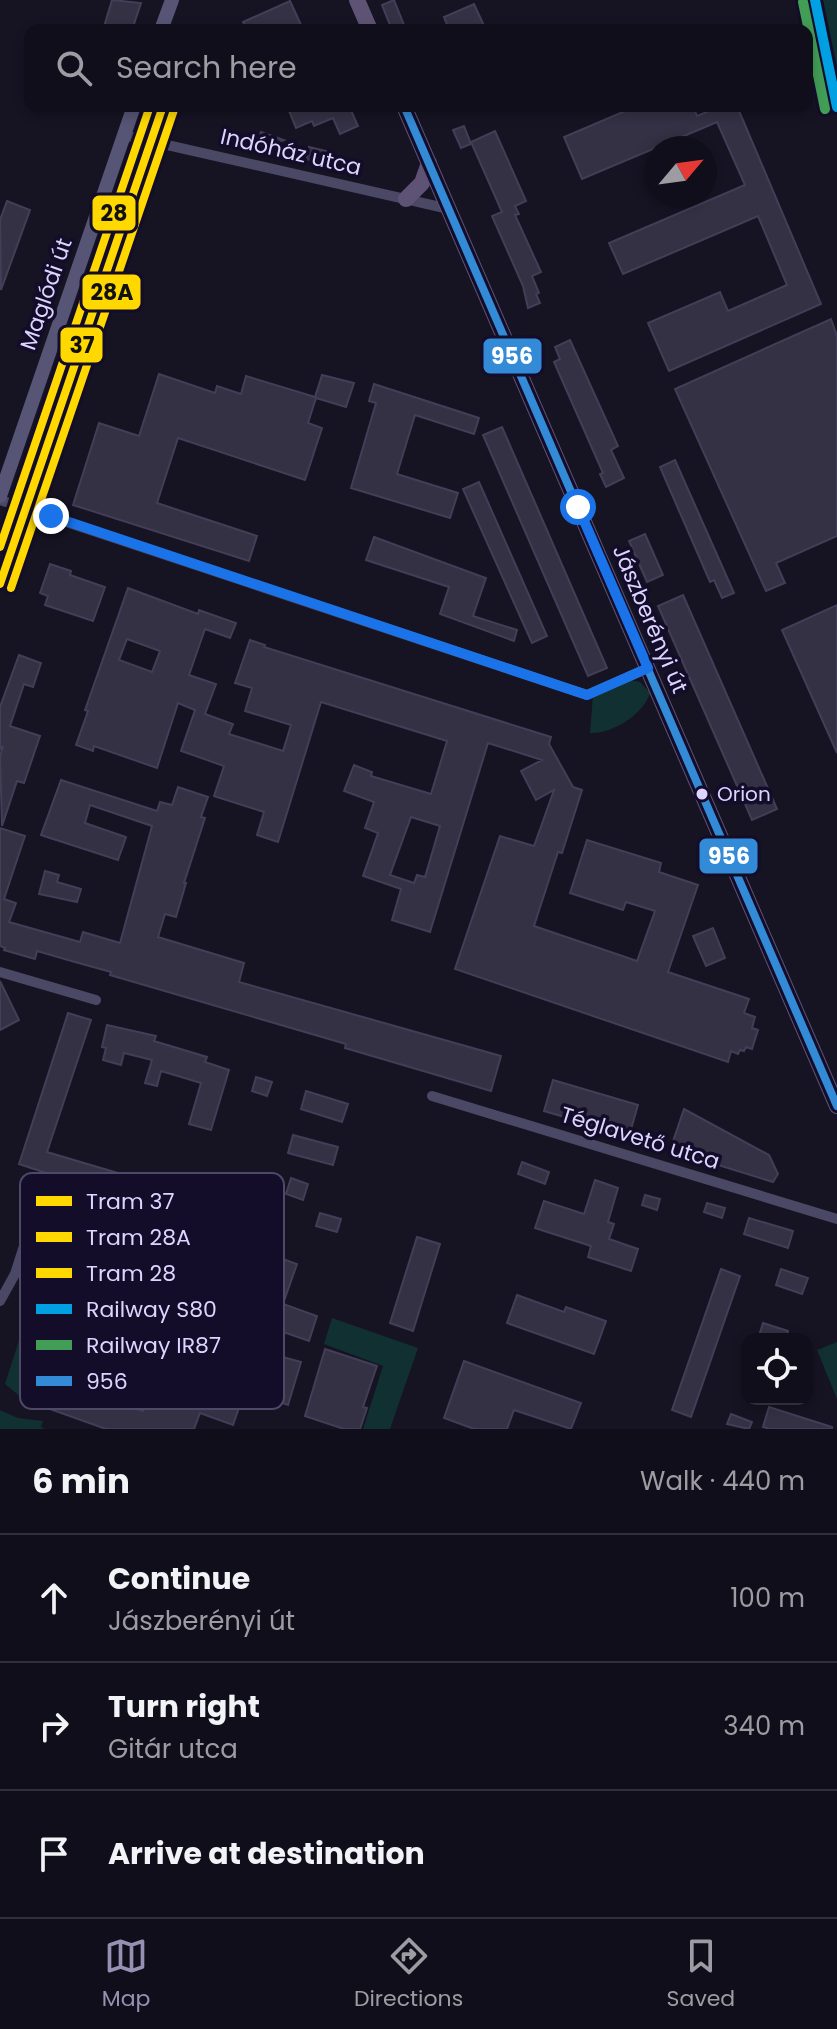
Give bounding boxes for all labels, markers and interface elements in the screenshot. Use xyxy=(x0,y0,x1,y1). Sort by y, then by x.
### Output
search box xyxy=(24,24,813,112)
icon: search xyxy=(52,46,96,90)
text: Search here xyxy=(116,46,297,89)
street label: Indóház utca xyxy=(218,121,364,183)
north arrow xyxy=(645,136,717,208)
line badge: 28 xyxy=(91,194,137,232)
text: 28 xyxy=(101,198,127,229)
street label: Maglódi út xyxy=(12,234,80,354)
line badge: 28A xyxy=(81,273,142,311)
text: 28A xyxy=(90,277,134,308)
line badge: 37 xyxy=(59,326,104,364)
text: 37 xyxy=(69,330,95,361)
line badge: 956 xyxy=(482,337,543,375)
text: 956 xyxy=(491,341,533,372)
route start xyxy=(560,489,596,525)
route end xyxy=(33,498,69,534)
street label: Jászberényi út xyxy=(605,540,695,698)
place label: Orion xyxy=(717,780,771,808)
marker: Orion xyxy=(694,786,710,802)
line badge: 956 xyxy=(698,837,759,875)
text: 956 xyxy=(708,841,750,872)
street label: Téglavető utca xyxy=(557,1099,723,1177)
legend xyxy=(20,1173,284,1409)
text: Tram 37 xyxy=(86,1186,174,1217)
text: Tram 28A xyxy=(86,1222,191,1253)
text: Tram 28 xyxy=(86,1258,176,1289)
text: Railway S80 xyxy=(86,1294,217,1325)
text: Railway IR87 xyxy=(86,1330,221,1361)
map controls xyxy=(741,1333,813,1405)
button: locate xyxy=(741,1333,813,1405)
text: 956 xyxy=(86,1366,128,1397)
text: 6 min xyxy=(32,1457,130,1505)
text: Walk · 440 m xyxy=(640,1463,805,1499)
text: Continue xyxy=(108,1557,250,1600)
icon: ahead xyxy=(32,1576,76,1620)
text: 100 m xyxy=(730,1580,805,1616)
text: Jászberényi út xyxy=(108,1603,295,1639)
text: Turn right xyxy=(108,1685,260,1728)
icon: right xyxy=(32,1704,76,1748)
text: 340 m xyxy=(723,1708,805,1744)
text: Gitár utca xyxy=(108,1731,238,1767)
icon: arrive xyxy=(32,1832,76,1876)
text: Arrive at destination xyxy=(108,1832,425,1875)
tab: Map xyxy=(102,1934,150,2015)
tab: Directions xyxy=(354,1934,463,2015)
tab: Saved xyxy=(667,1934,735,2015)

